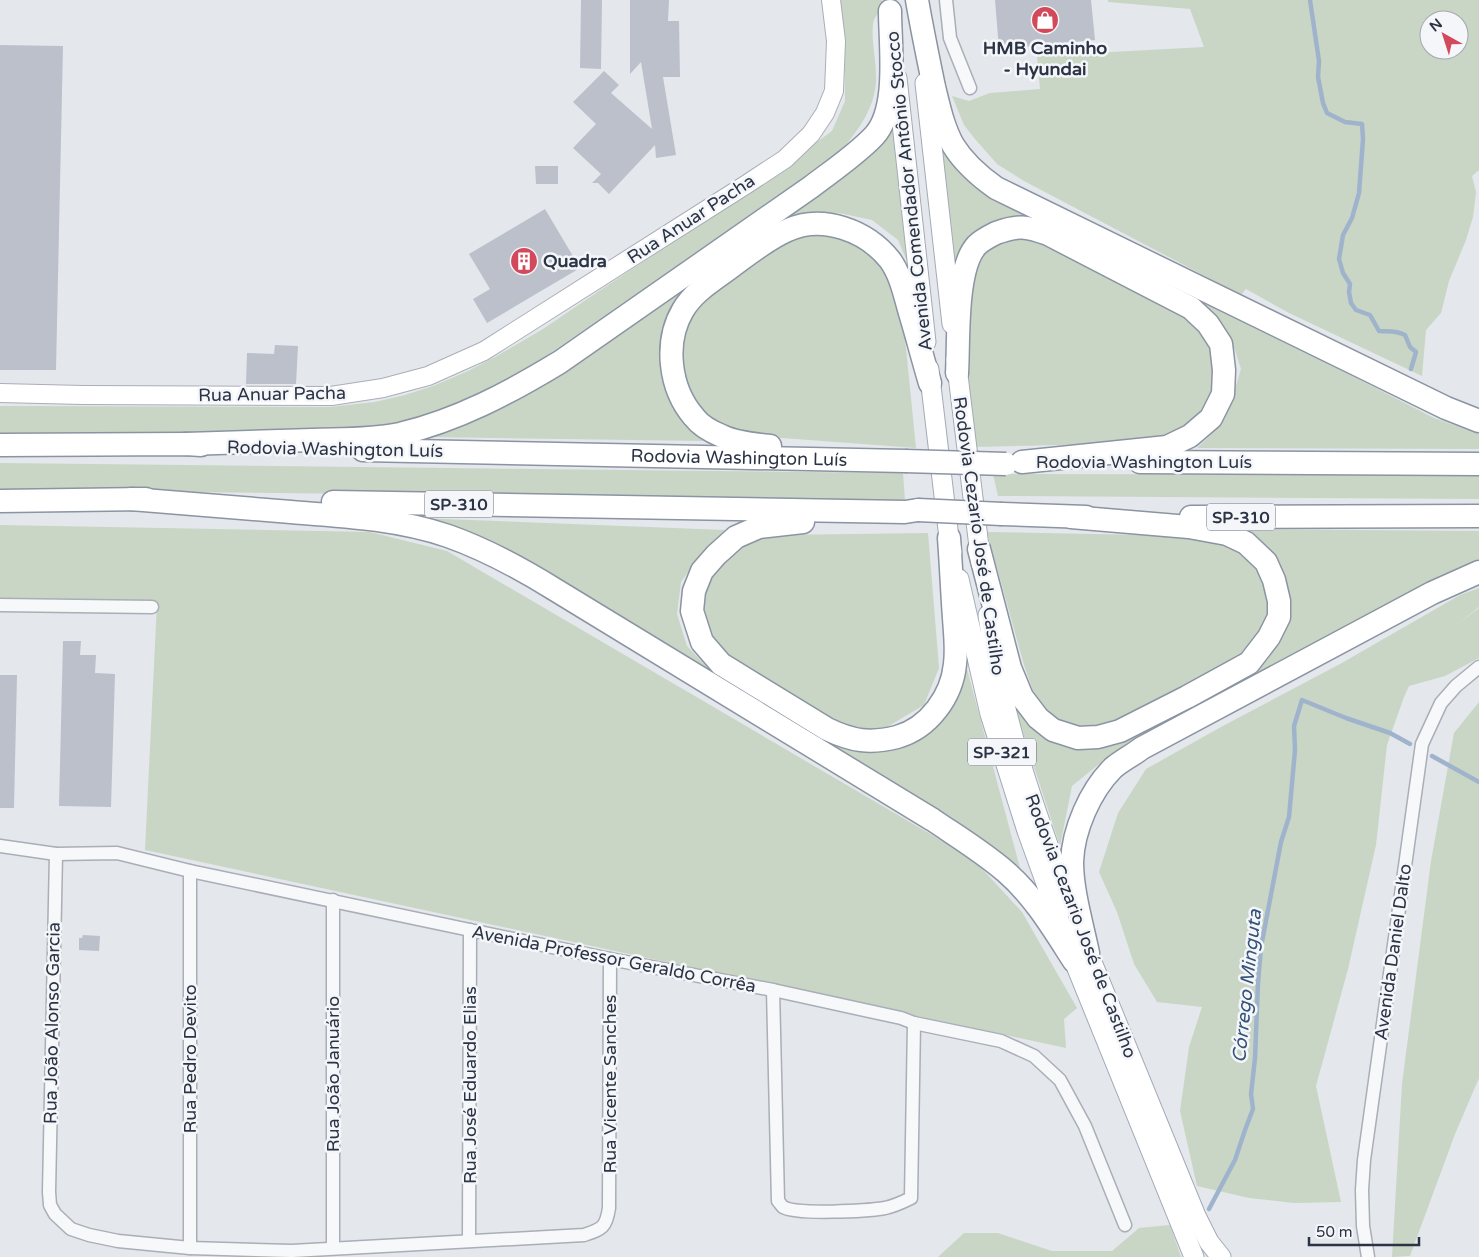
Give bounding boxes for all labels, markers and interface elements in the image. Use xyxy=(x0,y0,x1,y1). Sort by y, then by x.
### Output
shop icon: HMB Caminho - Hyundai xyxy=(1030,5,1060,35)
north arrow xyxy=(1419,10,1469,60)
text: N xyxy=(1426,15,1446,35)
street label: Avenida Comendador Antônio Stocco xyxy=(881,30,937,352)
place label: HMB Caminho - Hyundai xyxy=(983,37,1107,80)
street label: Rua Anuar Pacha xyxy=(623,170,759,268)
building icon: Quadra xyxy=(509,246,539,276)
place label: Quadra xyxy=(543,250,607,272)
street label: Rua Anuar Pacha xyxy=(198,382,346,406)
street label: Rodovia Cezario José de Castilho xyxy=(949,395,1009,677)
street label: Rodovia Washington Luís xyxy=(227,436,443,462)
street label: Rodovia Washington Luís xyxy=(630,444,847,471)
street label: Rodovia Washington Luís xyxy=(1036,451,1252,473)
road number: SP-310 xyxy=(425,490,493,518)
road number: SP-310 xyxy=(1207,504,1275,530)
road number: SP-321 xyxy=(968,739,1036,766)
street label: Rodovia Cezario José de Castilho xyxy=(1020,791,1142,1061)
street label: Avenida Daniel Dalto xyxy=(1370,862,1416,1042)
water label: Córrego Minguta xyxy=(1228,907,1266,1064)
street label: Avenida Professor Geraldo Corrêa xyxy=(470,921,758,997)
street label: Rua João Alonso Garcia xyxy=(39,922,65,1124)
street label: Rua Pedro Devito xyxy=(179,984,201,1134)
street label: Rua José Eduardo Elias xyxy=(459,986,481,1184)
street label: Rua Vicente Sanches xyxy=(599,995,621,1174)
street label: Rua João Januário xyxy=(322,996,344,1152)
scale bar xyxy=(1309,1214,1419,1246)
text: 50 m xyxy=(1316,1223,1353,1241)

